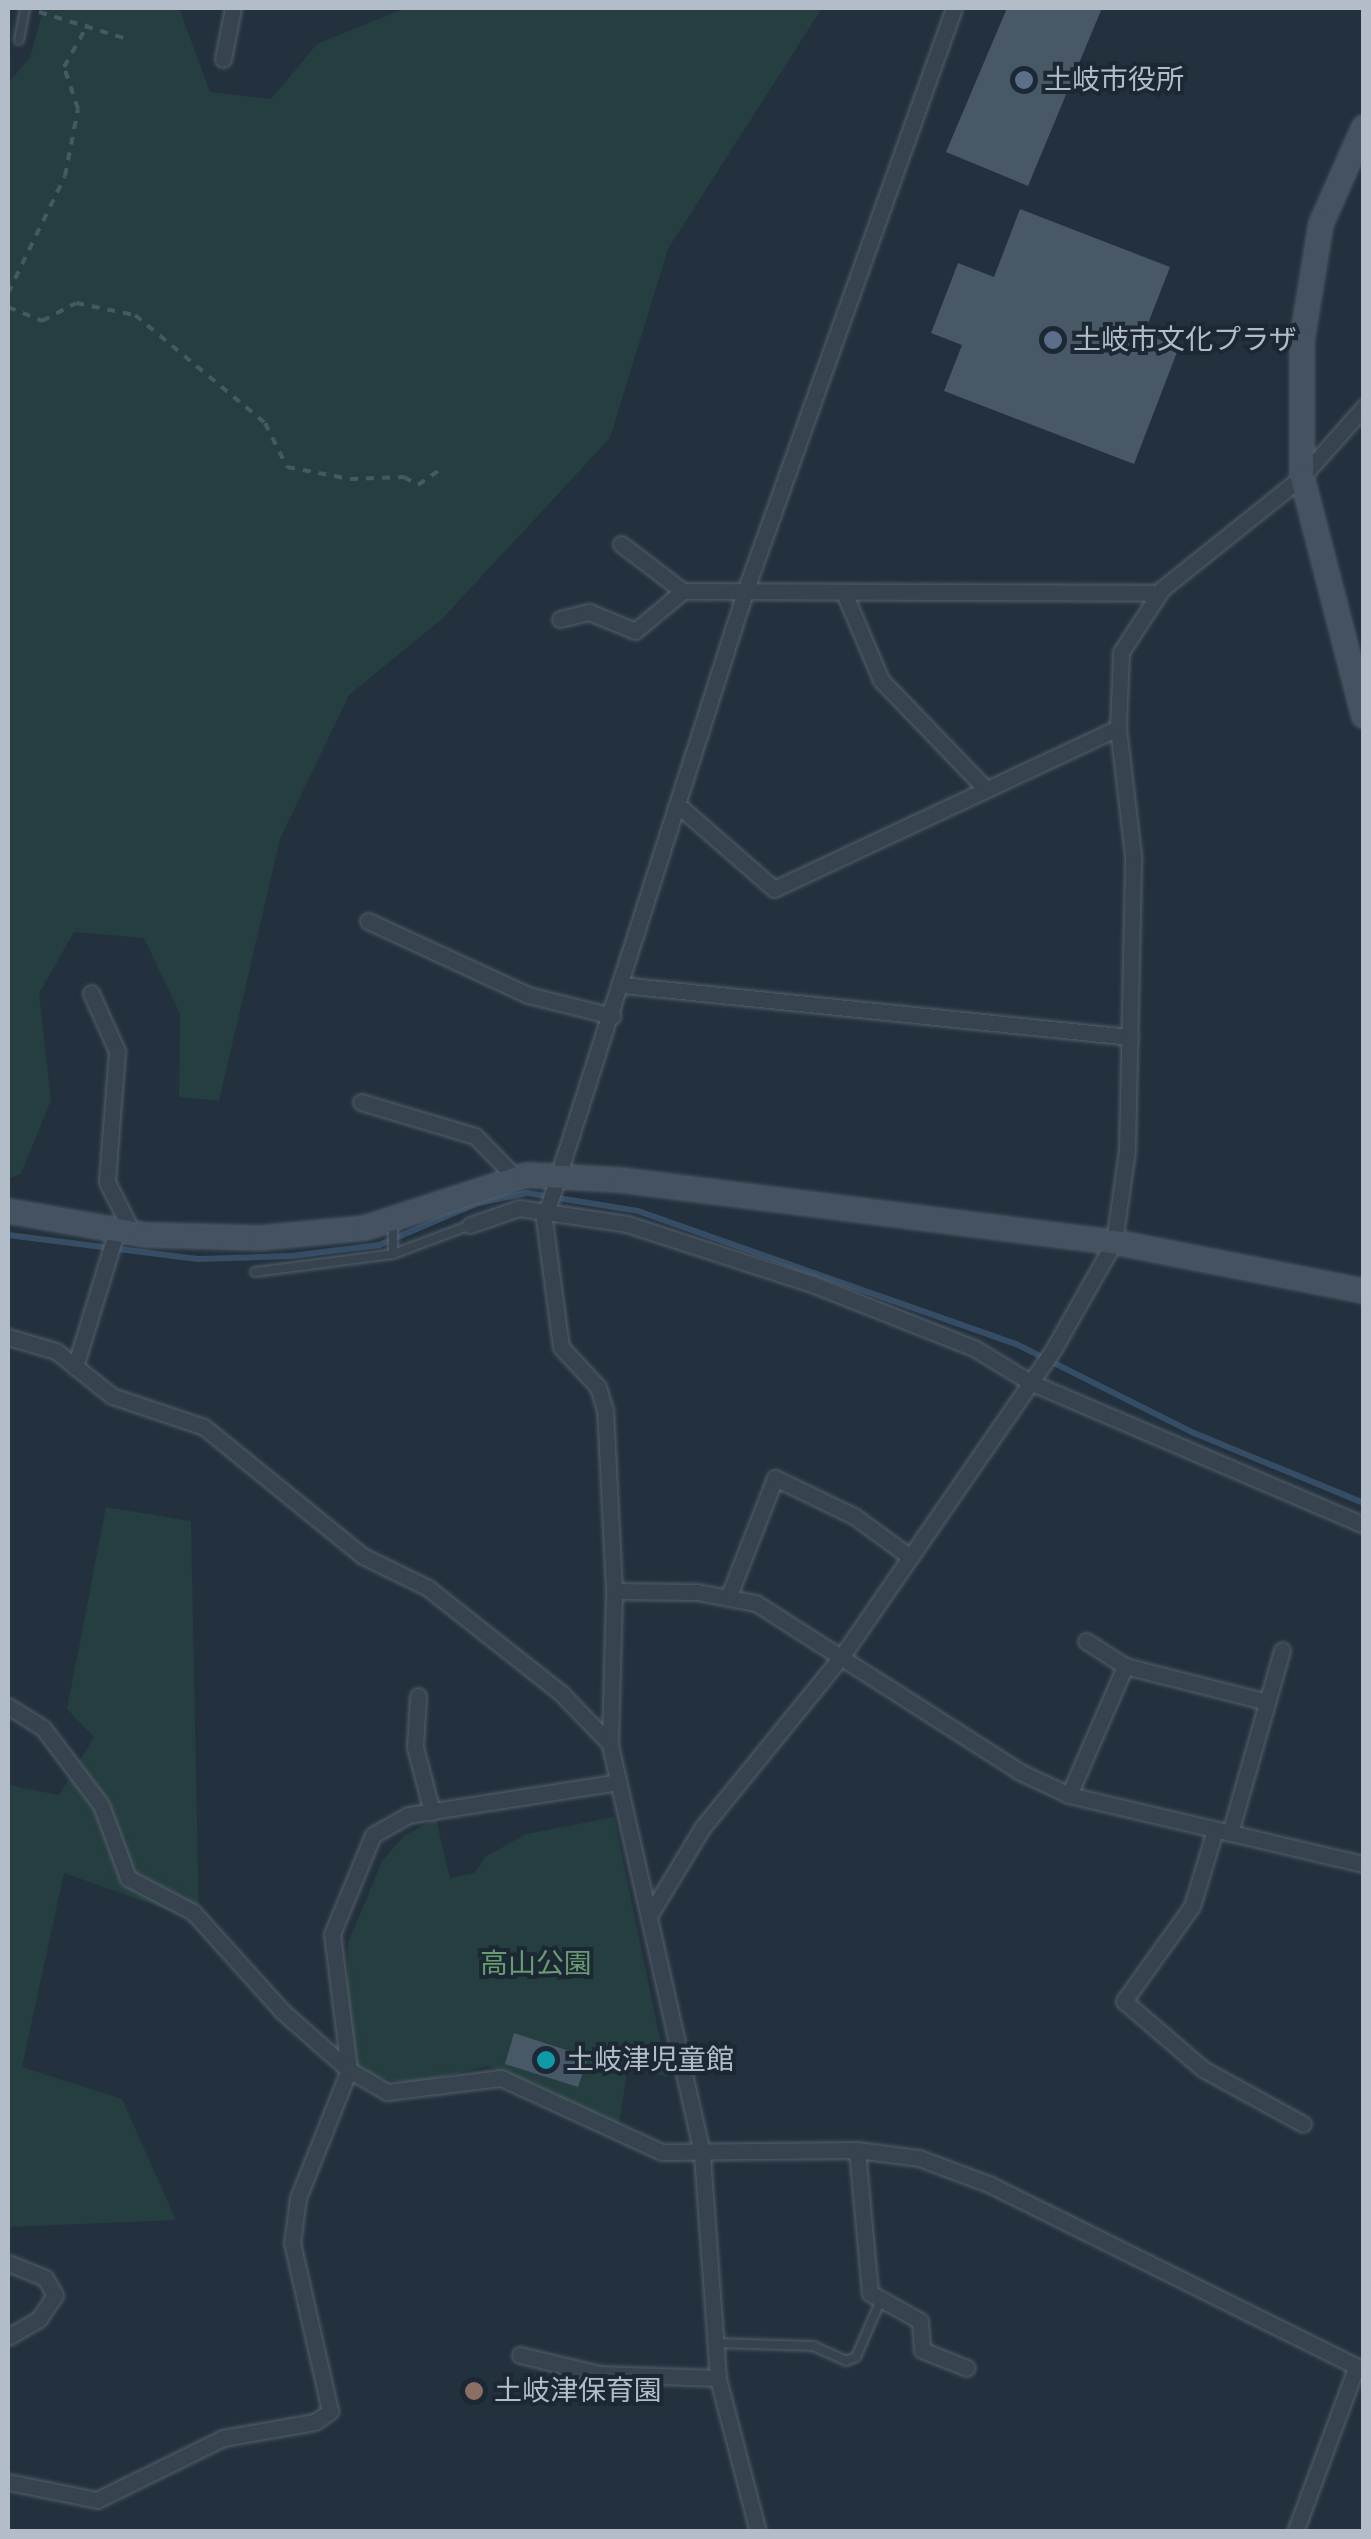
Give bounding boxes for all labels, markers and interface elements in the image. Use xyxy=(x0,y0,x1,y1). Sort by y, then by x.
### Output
place label: 土岐市役所 xyxy=(1044,63,1184,97)
marker: 土岐市役所 xyxy=(1013,69,1035,91)
place label: 土岐市文化プラザ xyxy=(1073,323,1297,357)
marker: 土岐市文化プラザ xyxy=(1042,329,1064,351)
park label: 高山公園 xyxy=(480,1947,592,1981)
place label: 土岐津児童館 xyxy=(566,2043,734,2077)
marker: 土岐津児童館 xyxy=(535,2049,557,2071)
place label: 土岐津保育園 xyxy=(494,2374,662,2408)
marker: 土岐津保育園 xyxy=(463,2380,485,2402)

